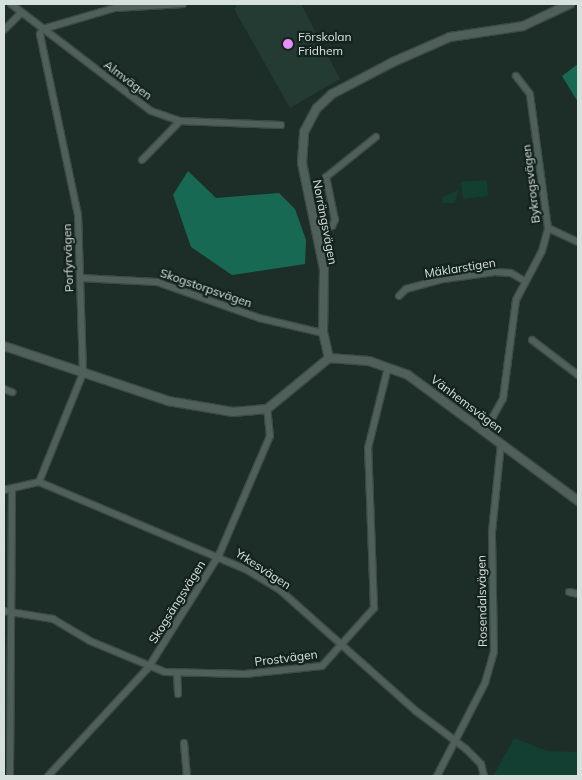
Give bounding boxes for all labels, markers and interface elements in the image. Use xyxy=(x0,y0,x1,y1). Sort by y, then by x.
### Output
place label: Förskolan Fridhem xyxy=(298,30,352,58)
marker: Förskolan Fridhem xyxy=(282,38,294,50)
street label: Almvägen xyxy=(101,57,155,103)
street label: Bykrogsvägen xyxy=(519,144,543,224)
street label: Norrängsvägen xyxy=(310,178,340,266)
street label: Porfyrvägen xyxy=(60,224,76,292)
street label: Mäklarstigen xyxy=(423,255,497,281)
street label: Skogstorpsvägen xyxy=(158,266,254,310)
street label: Vänhemsvägen xyxy=(428,372,506,436)
street label: Yrkesvägen xyxy=(232,546,294,592)
street label: Rosendalsvägen xyxy=(474,555,490,647)
street label: Skogsängsvägen xyxy=(146,558,208,646)
street label: Prostvägen xyxy=(254,647,318,669)

